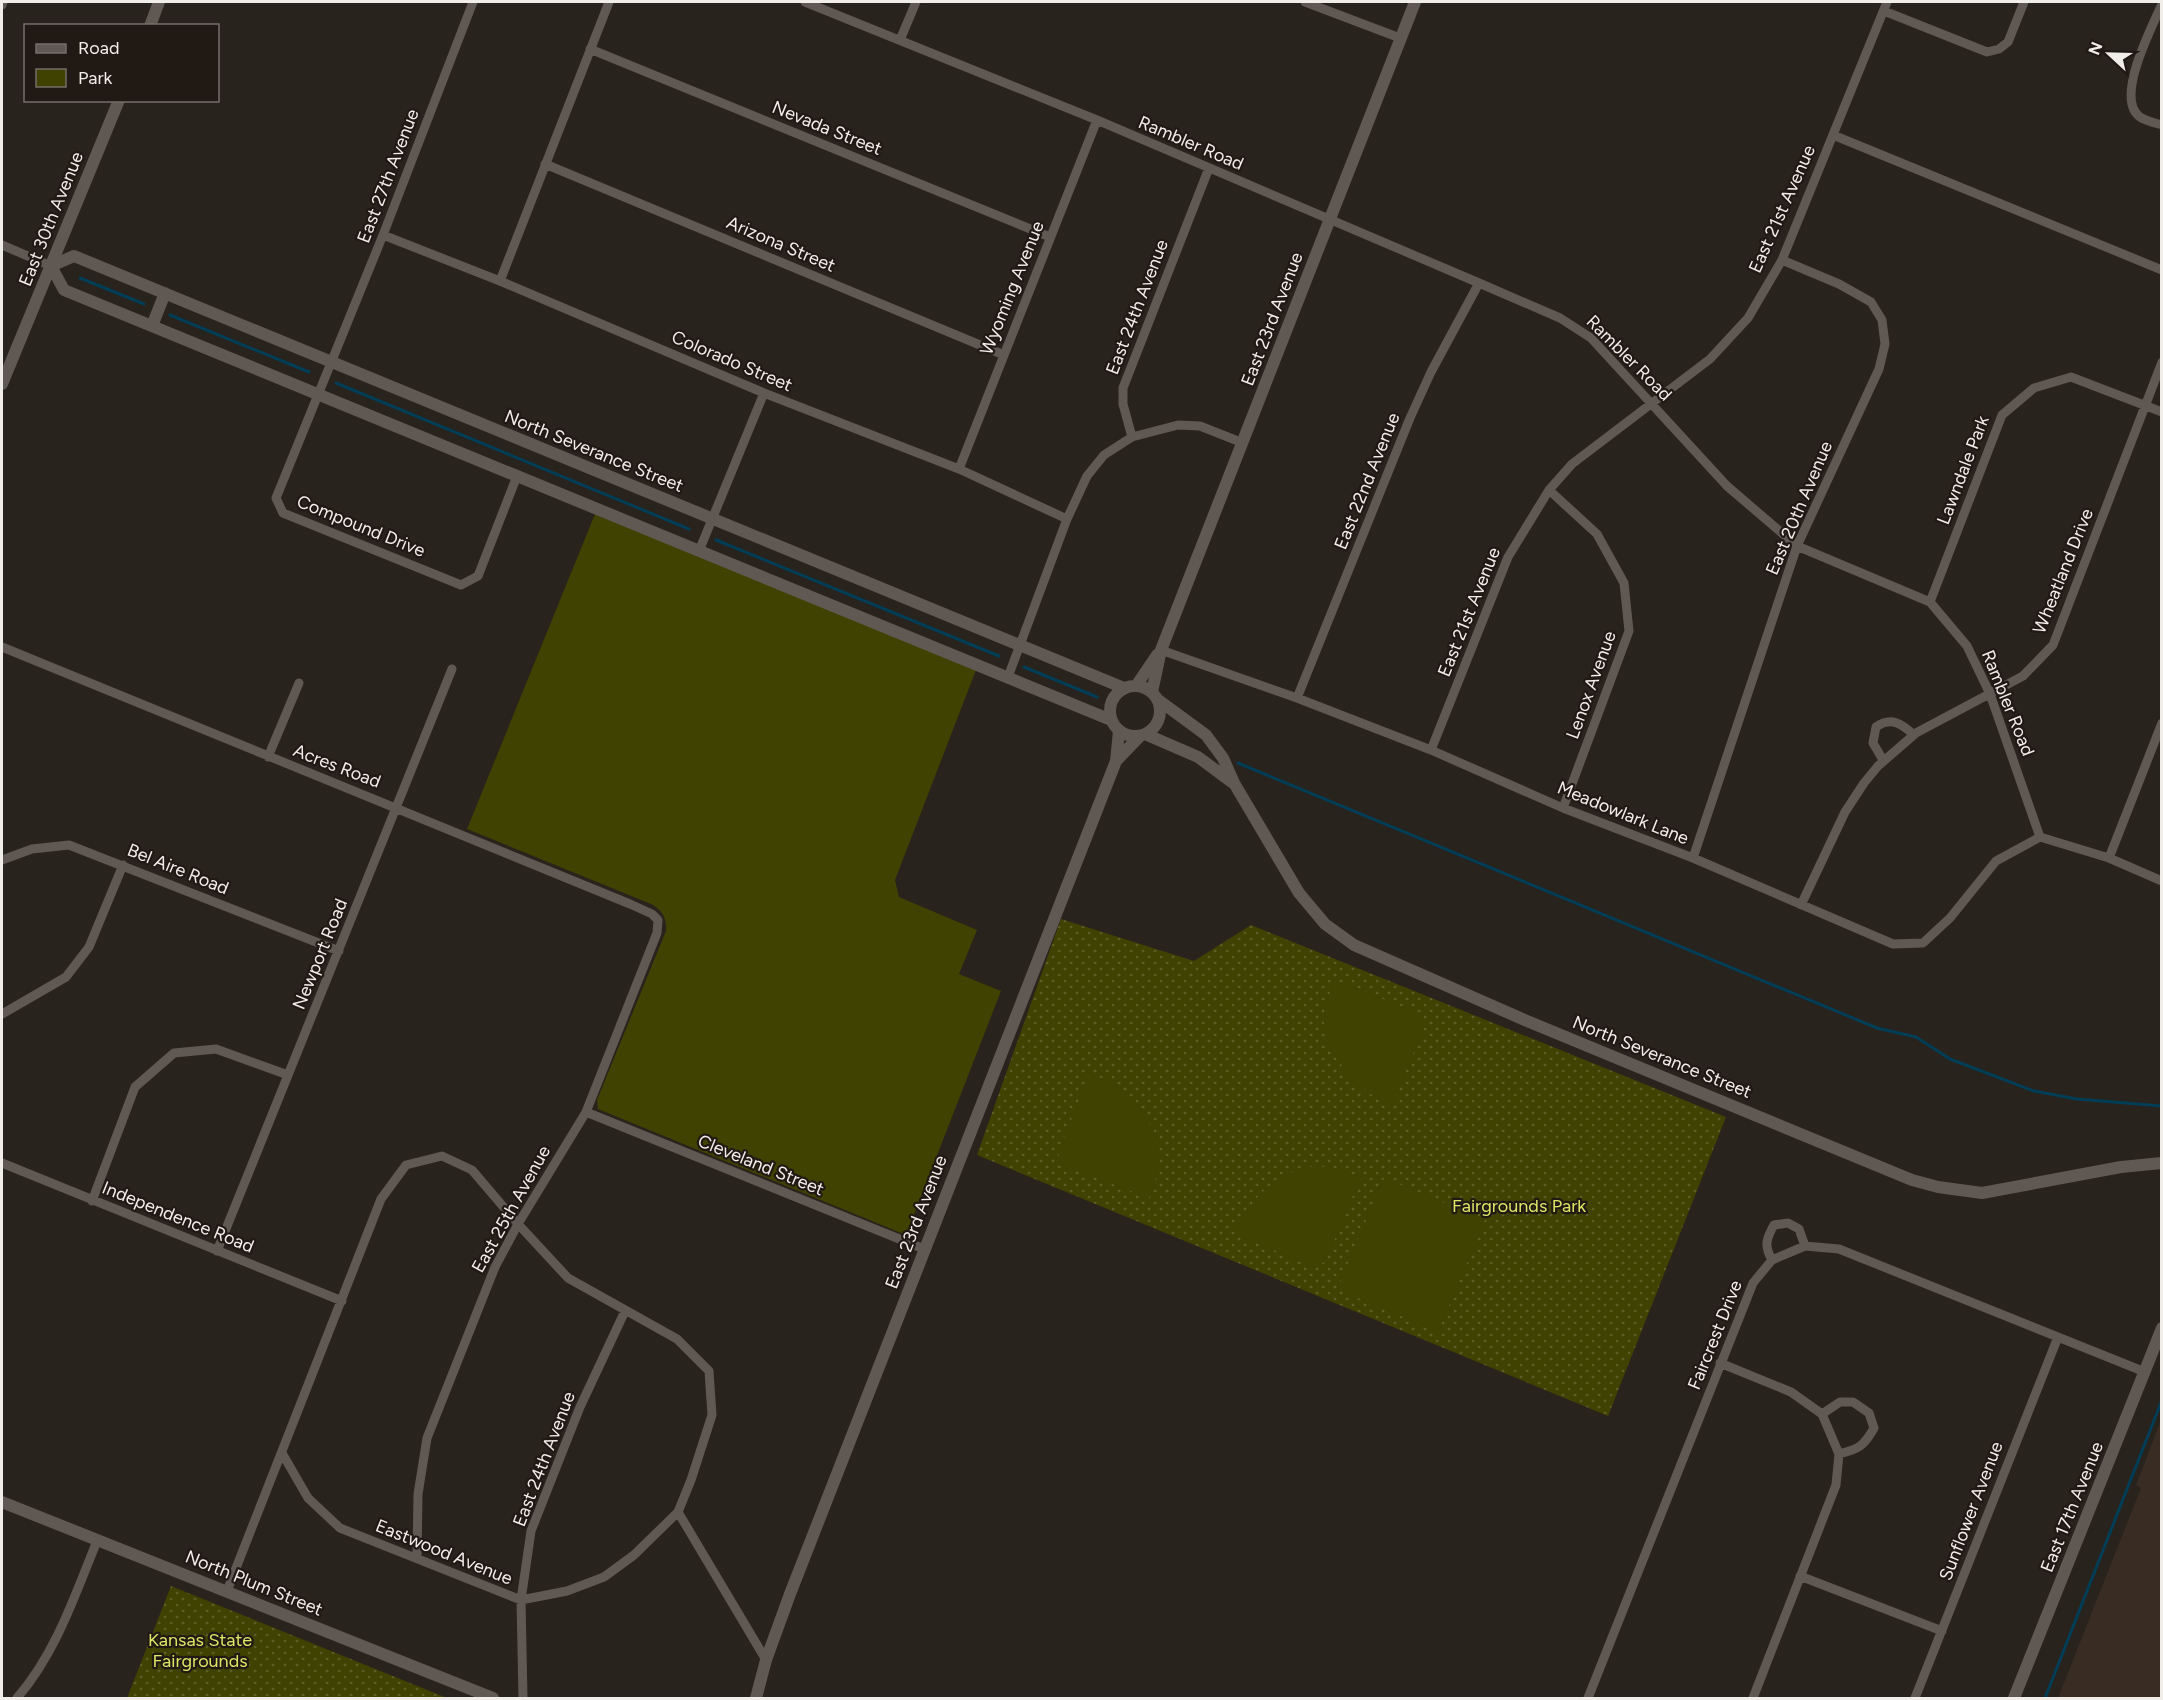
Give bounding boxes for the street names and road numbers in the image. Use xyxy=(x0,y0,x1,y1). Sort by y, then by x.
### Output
street label: Nevada Street xyxy=(769,96,885,160)
street label: East 27th Avenue xyxy=(352,106,424,246)
street label: Rambler Road xyxy=(1135,111,1247,175)
street label: East 21st Avenue xyxy=(1744,142,1820,276)
street label: East 30th Avenue xyxy=(14,148,88,289)
street label: Arizona Street xyxy=(723,211,839,277)
street label: Wyoming Avenue xyxy=(975,218,1049,358)
street label: East 24th Avenue xyxy=(1101,236,1173,378)
street label: East 23rd Avenue xyxy=(1236,249,1308,389)
street label: Rambler Road xyxy=(1582,311,1676,405)
street label: Colorado Street xyxy=(668,326,796,396)
street label: North Severance Street xyxy=(501,405,687,497)
street label: East 22nd Avenue xyxy=(1330,409,1405,553)
street label: Lawndale Park xyxy=(1932,412,1994,528)
street label: East 20th Avenue xyxy=(1761,438,1837,578)
street label: Compound Drive xyxy=(294,490,429,562)
street label: Wheatland Drive xyxy=(2028,505,2098,637)
street label: East 21st Avenue xyxy=(1433,544,1505,680)
street label: Lenox Avenue xyxy=(1561,628,1621,742)
street label: Rambler Road xyxy=(1977,647,2039,759)
street label: Acres Road xyxy=(290,739,384,793)
street label: Meadowlark Lane xyxy=(1554,777,1692,849)
street label: Bel Aire Road xyxy=(124,839,232,899)
street label: Newport Road xyxy=(288,895,352,1013)
street label: North Severance Street xyxy=(1569,1011,1755,1103)
street label: Cleveland Street xyxy=(695,1130,827,1200)
street label: East 25th Avenue xyxy=(467,1141,555,1276)
street label: East 23rd Avenue xyxy=(880,1152,952,1292)
street label: Independence Road xyxy=(99,1177,257,1257)
street label: Faircrest Drive xyxy=(1683,1277,1747,1393)
street label: East 24th Avenue xyxy=(508,1388,580,1530)
street label: Sunflower Avenue xyxy=(1934,1438,2008,1584)
street label: East 17th Avenue xyxy=(2036,1438,2108,1575)
street label: Eastwood Avenue xyxy=(372,1515,516,1590)
street label: North Plum Street xyxy=(182,1545,326,1621)

